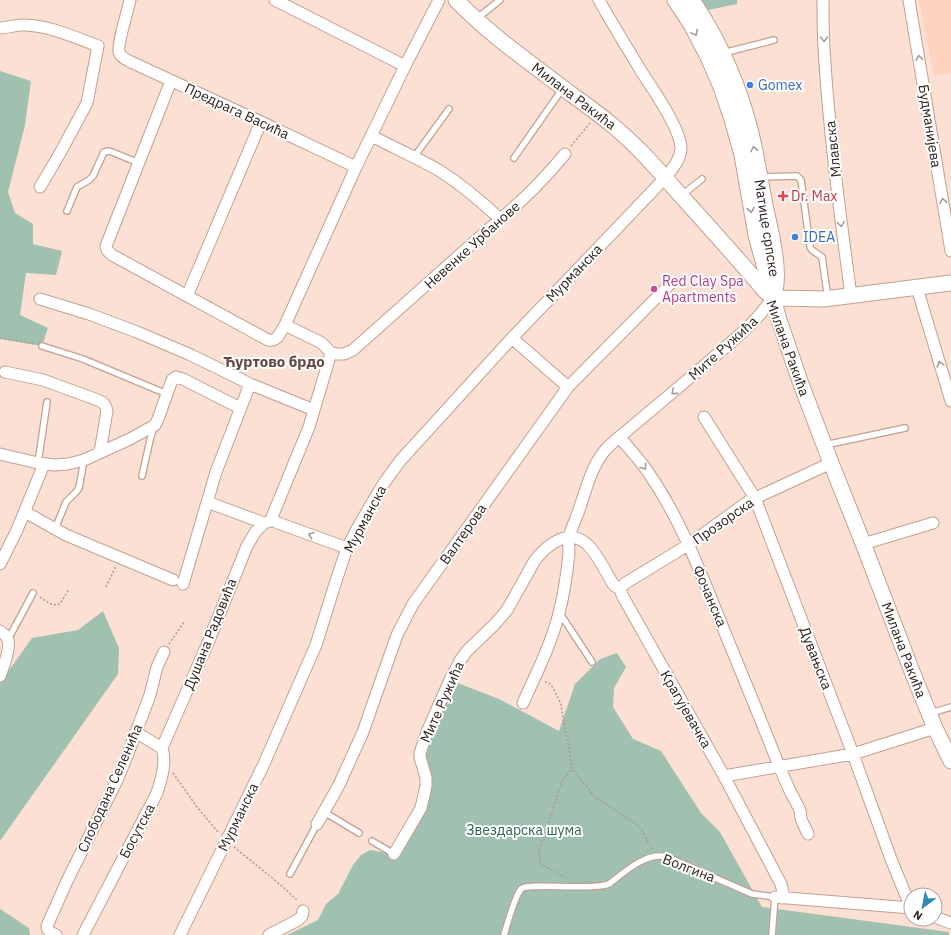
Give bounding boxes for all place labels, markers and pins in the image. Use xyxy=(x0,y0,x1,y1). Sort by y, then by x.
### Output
place label: Gomex xyxy=(758,76,802,94)
marker: Gomex xyxy=(745,80,755,90)
place label: Dr. Max xyxy=(791,187,837,205)
marker: Dr. Max xyxy=(778,191,788,201)
place label: IDEA xyxy=(803,228,835,246)
marker: IDEA xyxy=(790,232,800,242)
place label: Red Clay Spa Apartments xyxy=(662,272,744,306)
marker: Red Clay Spa Apartments xyxy=(649,284,659,294)

